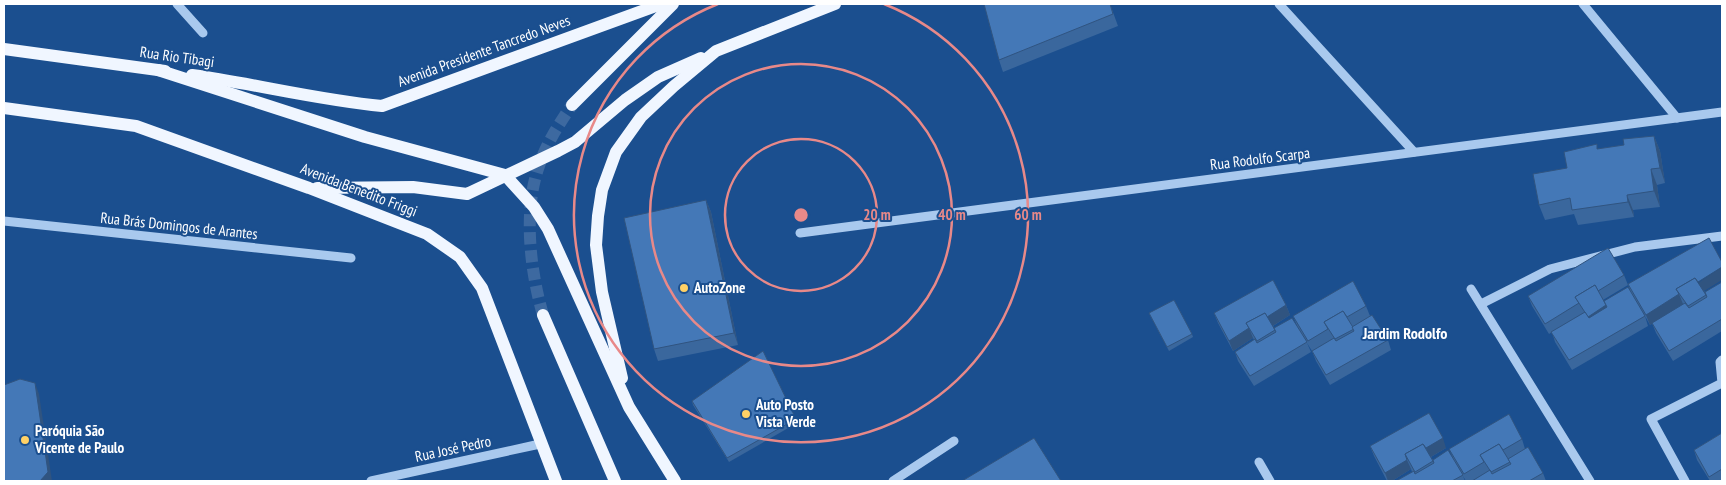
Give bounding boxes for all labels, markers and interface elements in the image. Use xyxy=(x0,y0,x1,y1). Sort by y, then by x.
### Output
street label: Avenida Presidente Tancredo Neves xyxy=(395,10,573,91)
street label: Rua Rio Tibagi xyxy=(139,42,215,71)
street label: Rua Rodolfo Scarpa xyxy=(1209,143,1311,174)
street label: Avenida Benedito Friggi xyxy=(298,159,420,221)
text: 20 m xyxy=(863,205,891,224)
text: 40 m xyxy=(938,205,966,224)
text: 60 m xyxy=(1014,205,1042,224)
centre of rings xyxy=(792,206,810,224)
street label: Rua Brás Domingos de Arantes xyxy=(99,208,259,243)
place label: AutoZone xyxy=(693,278,745,297)
marker: AutoZone xyxy=(678,282,690,294)
district label: Jardim Rodolfo xyxy=(1362,323,1447,343)
place label: Auto Posto Vista Verde xyxy=(755,395,816,431)
marker: Auto Posto Vista Verde xyxy=(740,408,752,420)
place label: Paróquia São Vicente de Paulo xyxy=(34,421,125,457)
street label: Rua José Pedro xyxy=(413,431,493,466)
marker: Paróquia São Vicente de Paulo xyxy=(19,434,31,446)

